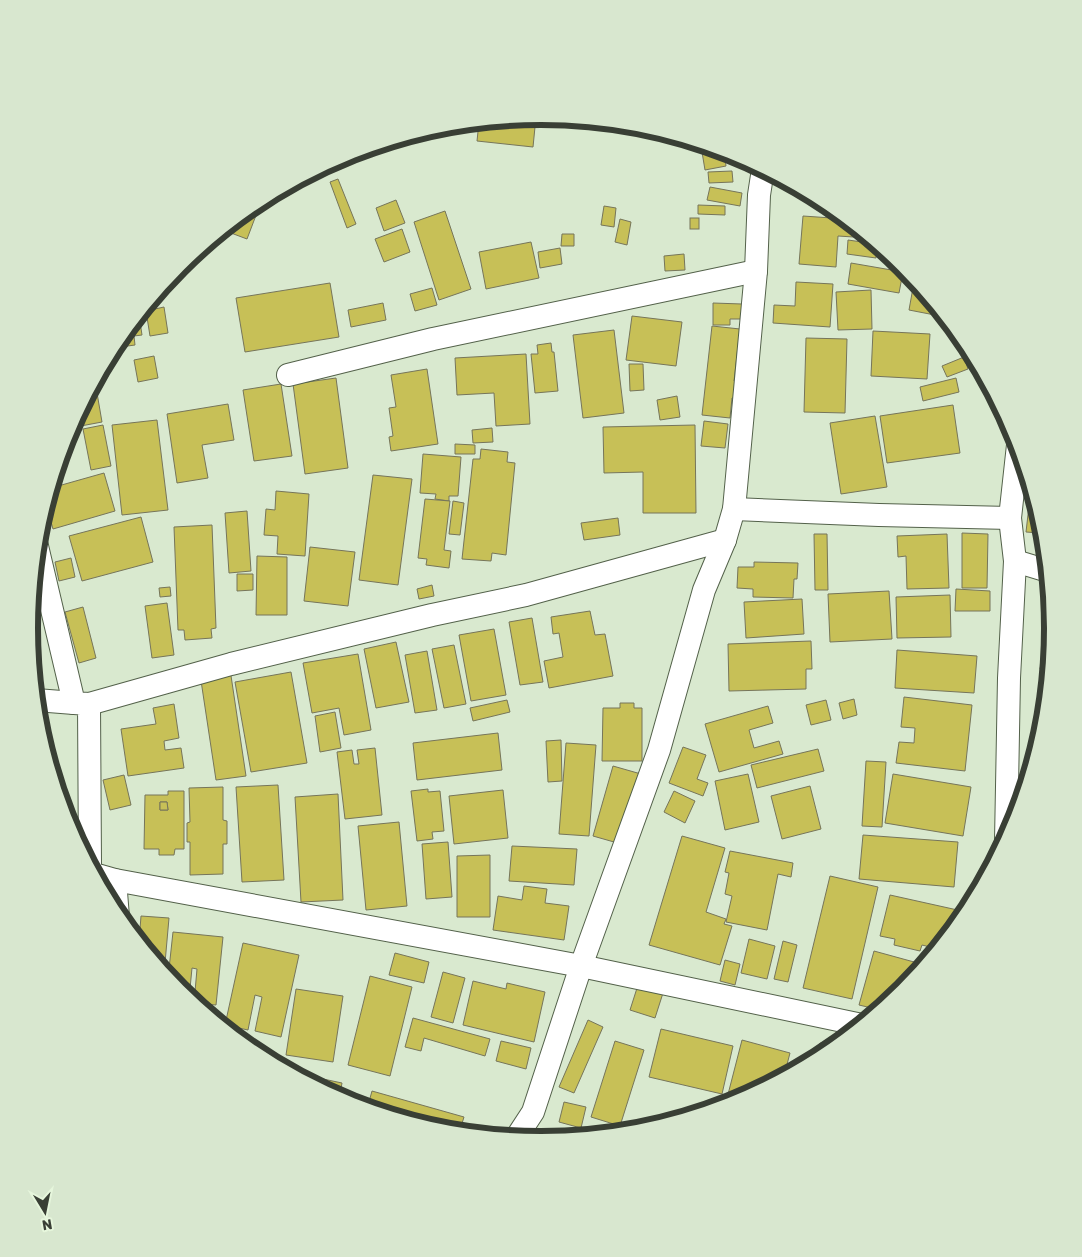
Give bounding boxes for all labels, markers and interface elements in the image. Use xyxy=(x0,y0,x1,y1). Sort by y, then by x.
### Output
north arrow xyxy=(20,1187,70,1237)
text: N xyxy=(41,1215,54,1234)

